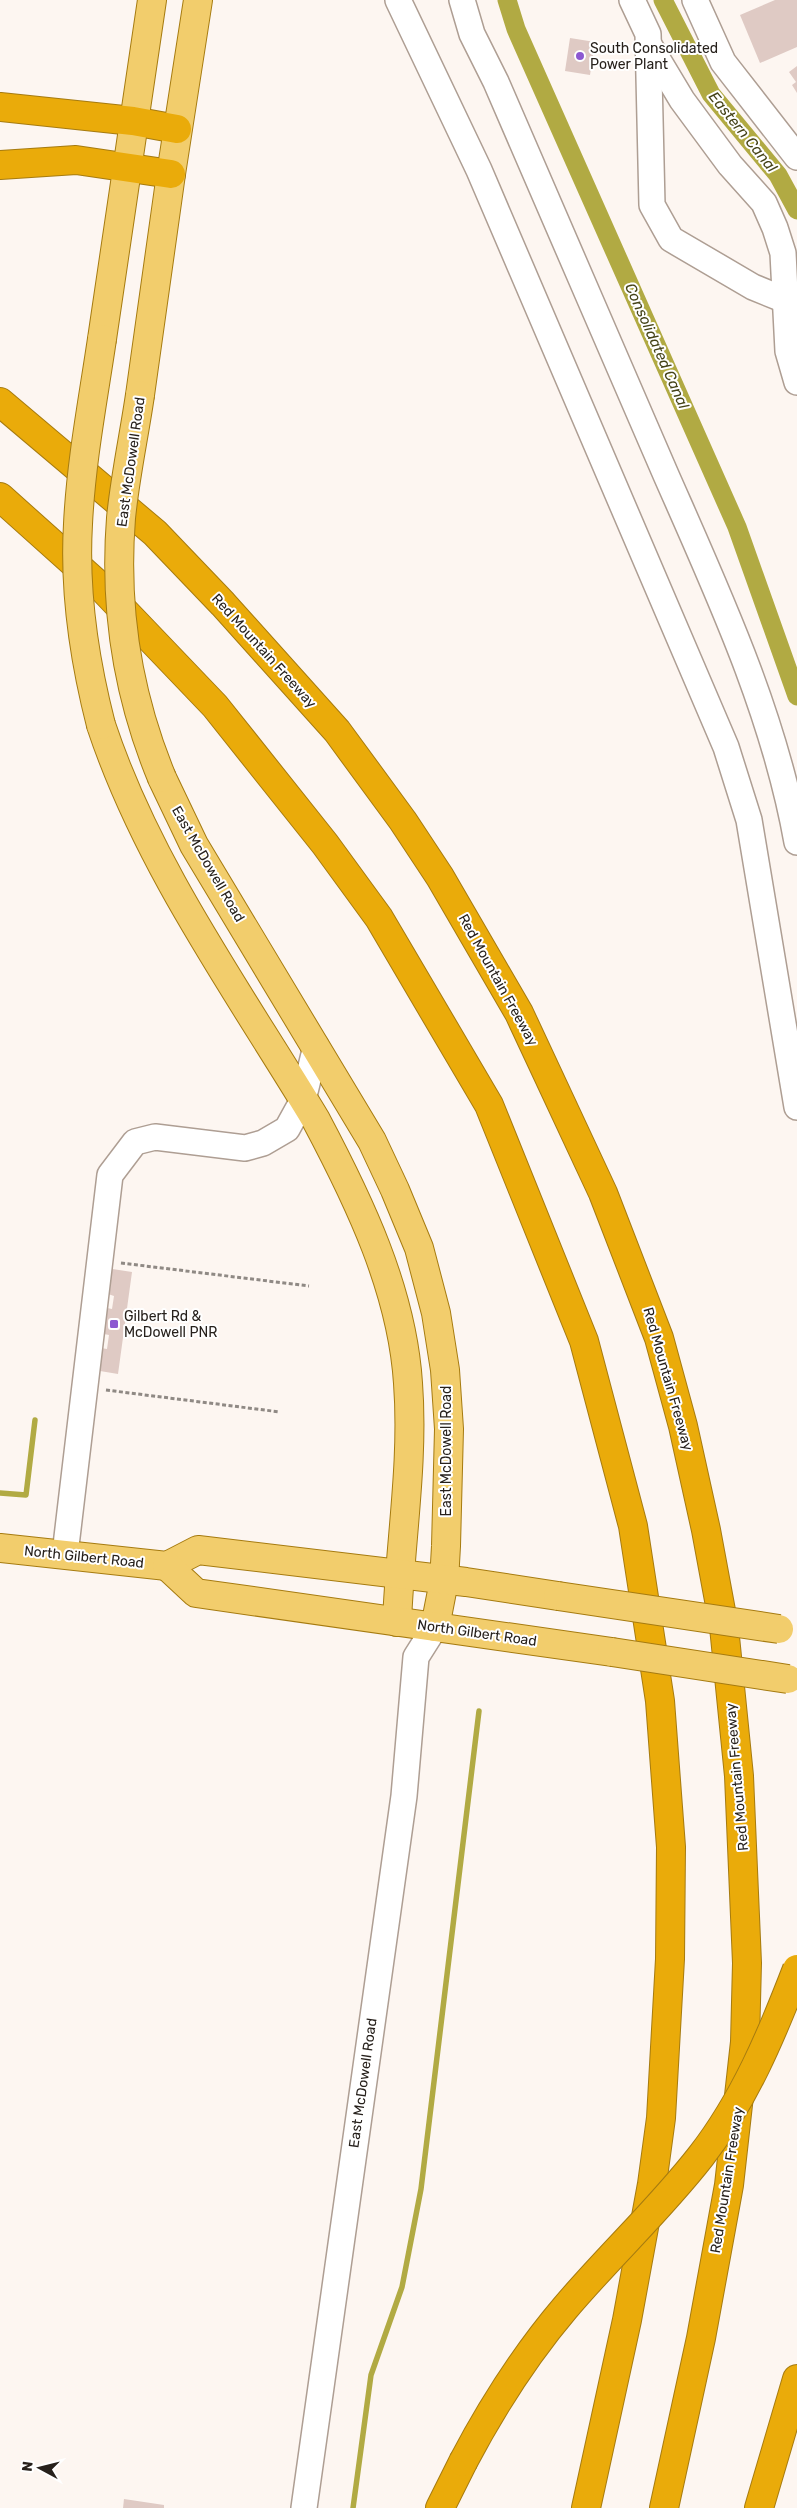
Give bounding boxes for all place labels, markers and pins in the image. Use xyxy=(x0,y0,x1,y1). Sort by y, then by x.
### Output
place label: South Consolidated Power Plant xyxy=(590,40,718,73)
marker: South Consolidated Power Plant xyxy=(574,50,586,62)
place label: Gilbert Rd & McDowell PNR xyxy=(124,1308,217,1341)
marker: Gilbert Rd & McDowell PNR xyxy=(108,1318,120,1330)

